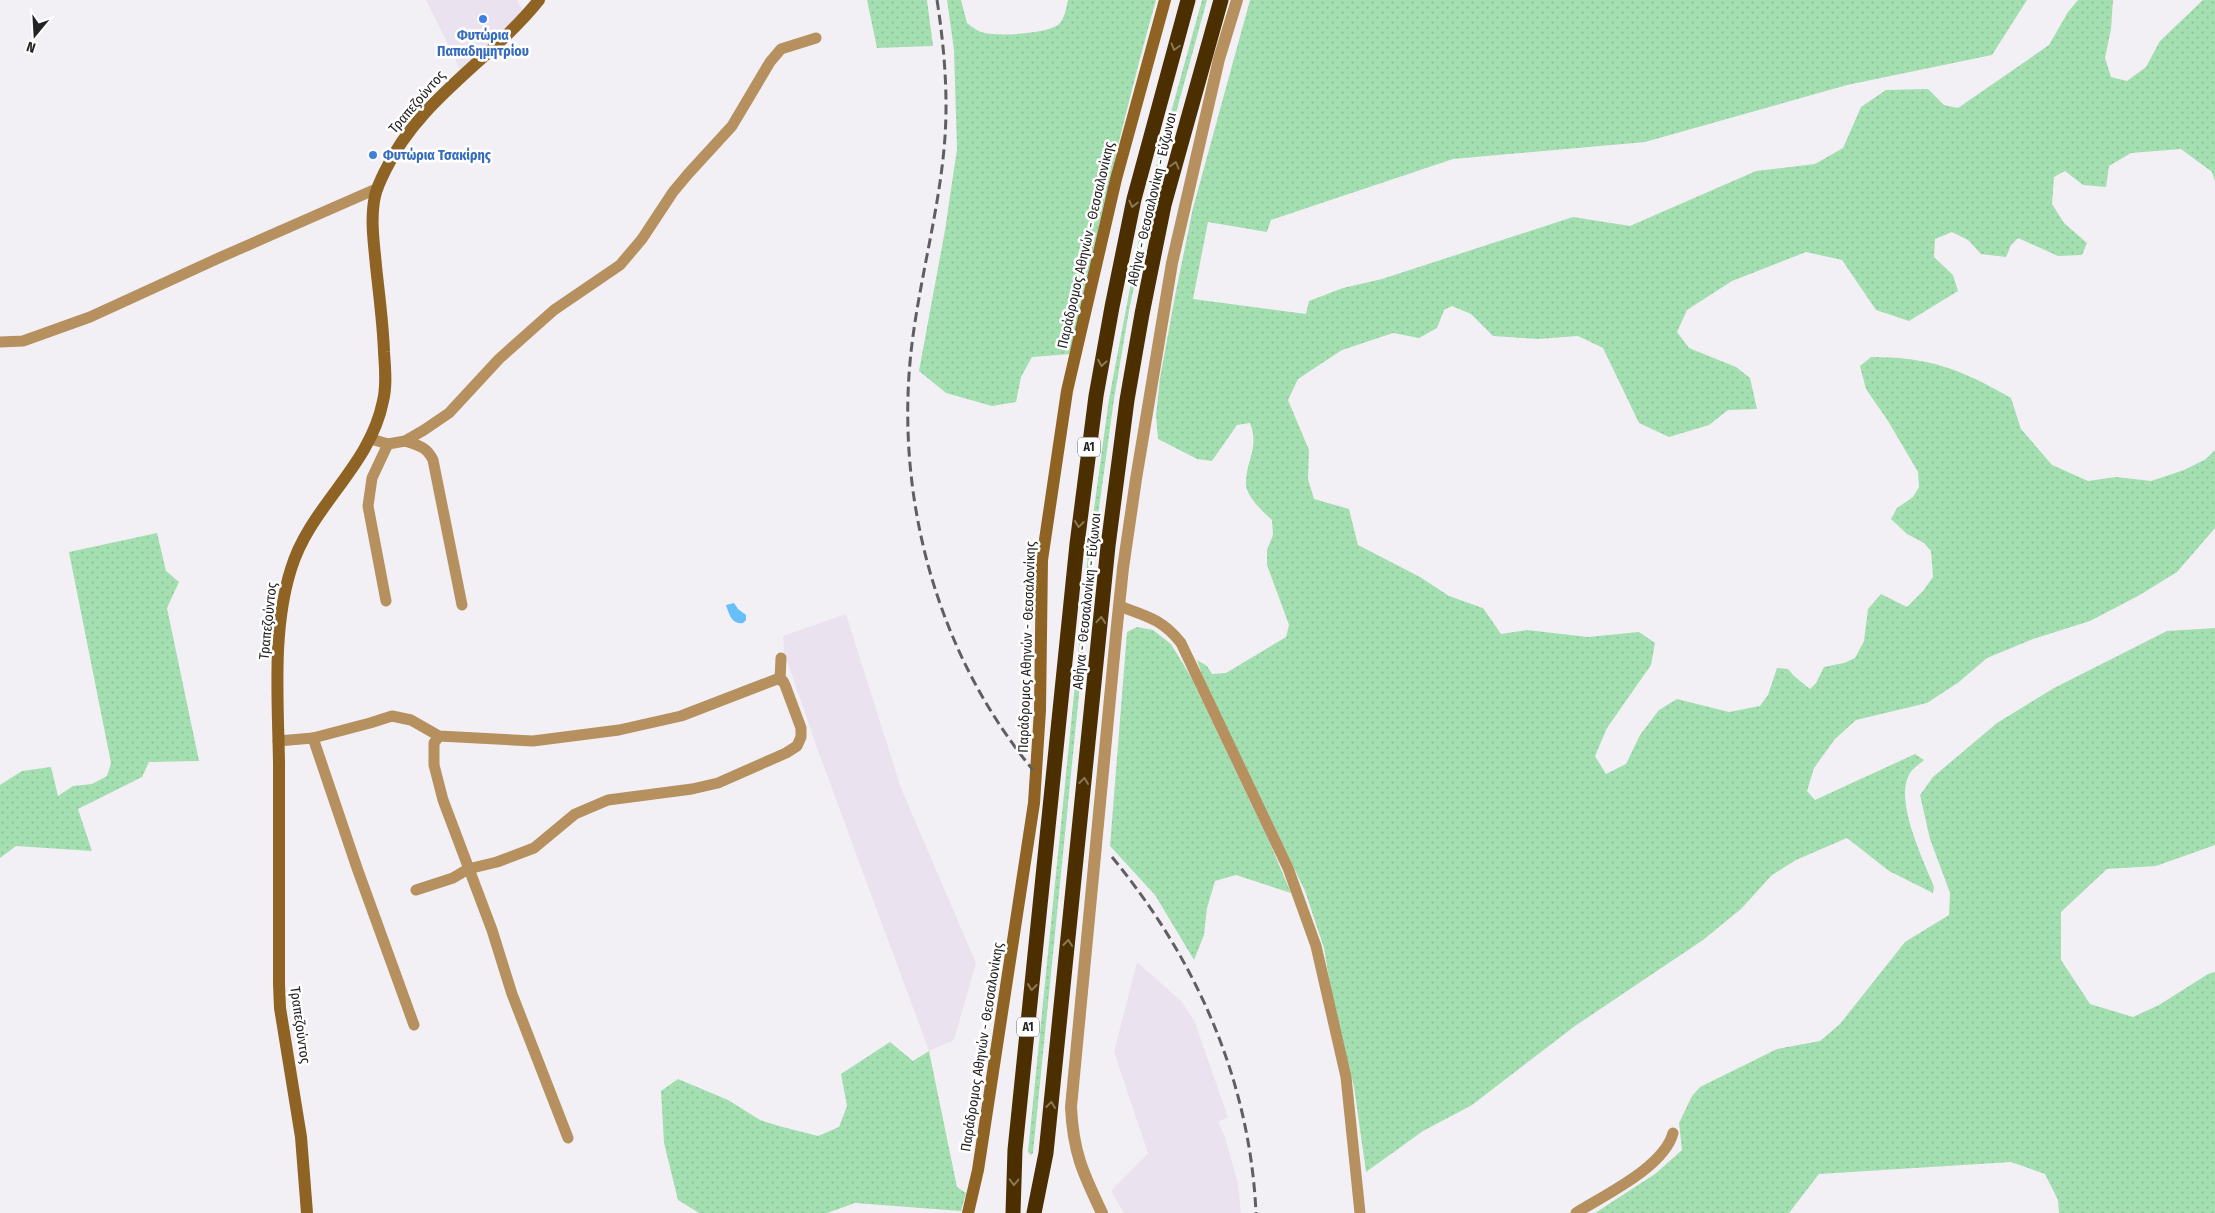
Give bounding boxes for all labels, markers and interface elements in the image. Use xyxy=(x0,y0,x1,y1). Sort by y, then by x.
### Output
north arrow xyxy=(10,10,60,60)
marker: Φυτώρια Παπαδημητρίου xyxy=(477,13,489,25)
place label: Φυτώρια Παπαδημητρίου xyxy=(437,27,529,60)
text: N xyxy=(25,38,38,56)
one-way arrow xyxy=(1170,42,1181,51)
street label: Τραπεζούντος xyxy=(385,67,449,137)
street label: Αθήνα - Θεσσαλονίκη - Εύζωνοι xyxy=(1124,111,1180,287)
street label: Παράδρομος Αθηνών - Θεσσαλονίκης xyxy=(1054,140,1118,350)
place label: Φυτώρια Τσακίρης xyxy=(383,147,492,164)
marker: Φυτώρια Τσακίρης xyxy=(367,149,379,161)
one-way arrow xyxy=(1169,161,1180,169)
one-way arrow xyxy=(1128,199,1139,208)
one-way arrow xyxy=(1097,359,1107,368)
road number: Α1 xyxy=(1078,438,1100,457)
street label: Αθήνα - Θεσσαλονίκη - Εύζωνοι xyxy=(1069,512,1105,690)
one-way arrow xyxy=(1074,520,1085,528)
street label: Παράδρομος Αθηνών - Θεσσαλονίκης xyxy=(1015,541,1039,753)
street label: Τραπεζούντος xyxy=(255,581,281,661)
one-way arrow xyxy=(1095,615,1106,623)
one-way arrow xyxy=(1079,777,1090,785)
one-way arrow xyxy=(1062,939,1073,947)
street label: Παράδρομος Αθηνών - Θεσσαλονίκης xyxy=(957,941,1007,1153)
one-way arrow xyxy=(1027,983,1038,991)
street label: Τραπεζούντος xyxy=(286,985,314,1065)
road number: Α1 xyxy=(1017,1018,1039,1036)
one-way arrow xyxy=(1045,1100,1056,1108)
one-way arrow xyxy=(1009,1178,1019,1186)

